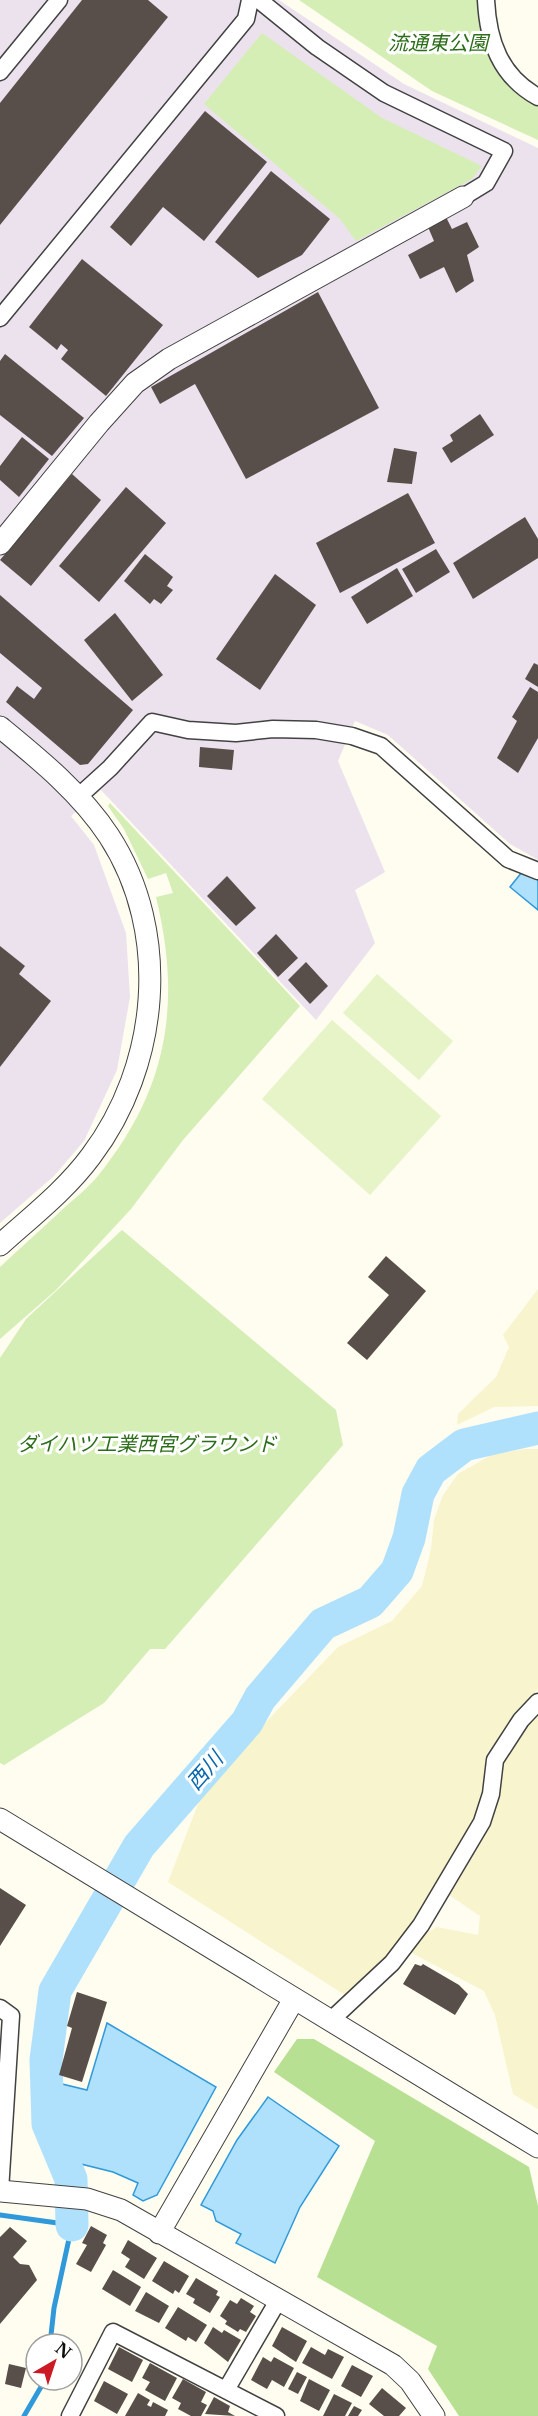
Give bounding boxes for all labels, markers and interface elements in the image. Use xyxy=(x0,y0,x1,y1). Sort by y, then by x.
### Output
park label: 流通東公園 xyxy=(388,31,491,55)
park label: ダイハツ工業西宮グラウンド xyxy=(17,1432,278,1456)
water label: 西川 xyxy=(181,1745,230,1795)
north arrow xyxy=(24,2332,84,2392)
text: N xyxy=(51,2338,76,2363)

